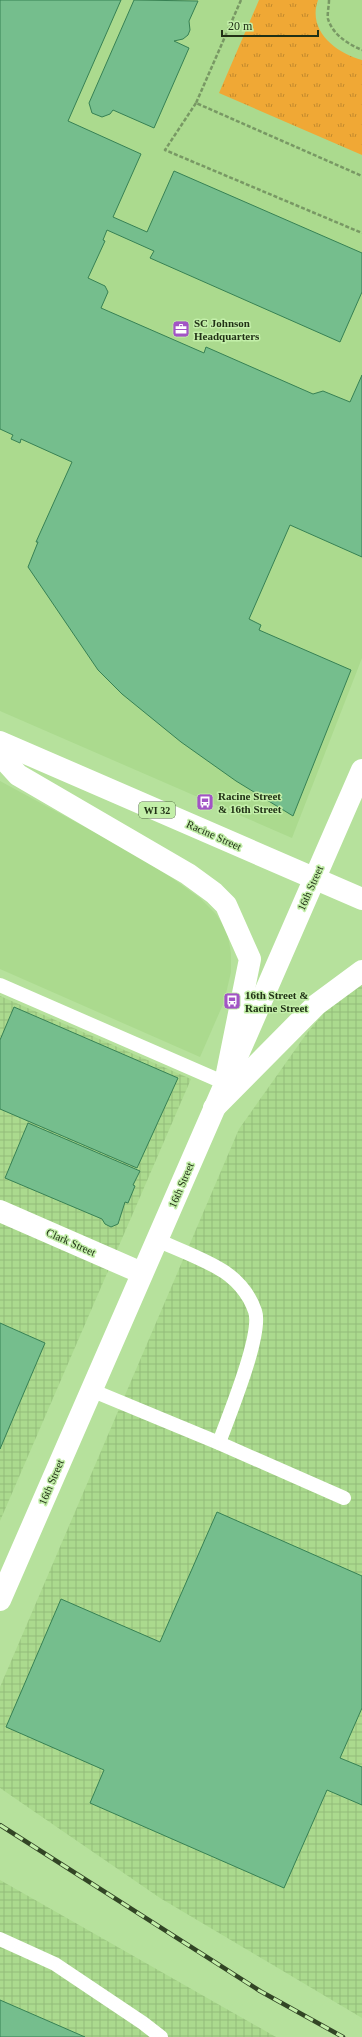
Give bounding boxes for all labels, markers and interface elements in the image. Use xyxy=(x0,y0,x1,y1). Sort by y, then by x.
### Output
scale bar xyxy=(222,12,318,38)
text: 20 m xyxy=(228,19,253,33)
place label: SC Johnson Headquarters xyxy=(194,317,260,342)
office icon: SC Johnson Headquarters xyxy=(171,319,191,339)
place label: Racine Street & 16th Street xyxy=(218,790,282,815)
bus stop icon: Racine Street & 16th Street xyxy=(195,792,215,812)
road number: WI 32 xyxy=(139,802,175,818)
street label: Racine Street xyxy=(185,818,243,852)
street label: 16th Street xyxy=(295,864,325,912)
place label: 16th Street & Racine Street xyxy=(245,989,308,1014)
bus stop icon: 16th Street & Racine Street xyxy=(222,991,242,1011)
street label: 16th Street xyxy=(166,1161,196,1209)
street label: Clark Street xyxy=(44,1226,98,1258)
street label: 16th Street xyxy=(36,1458,66,1506)

